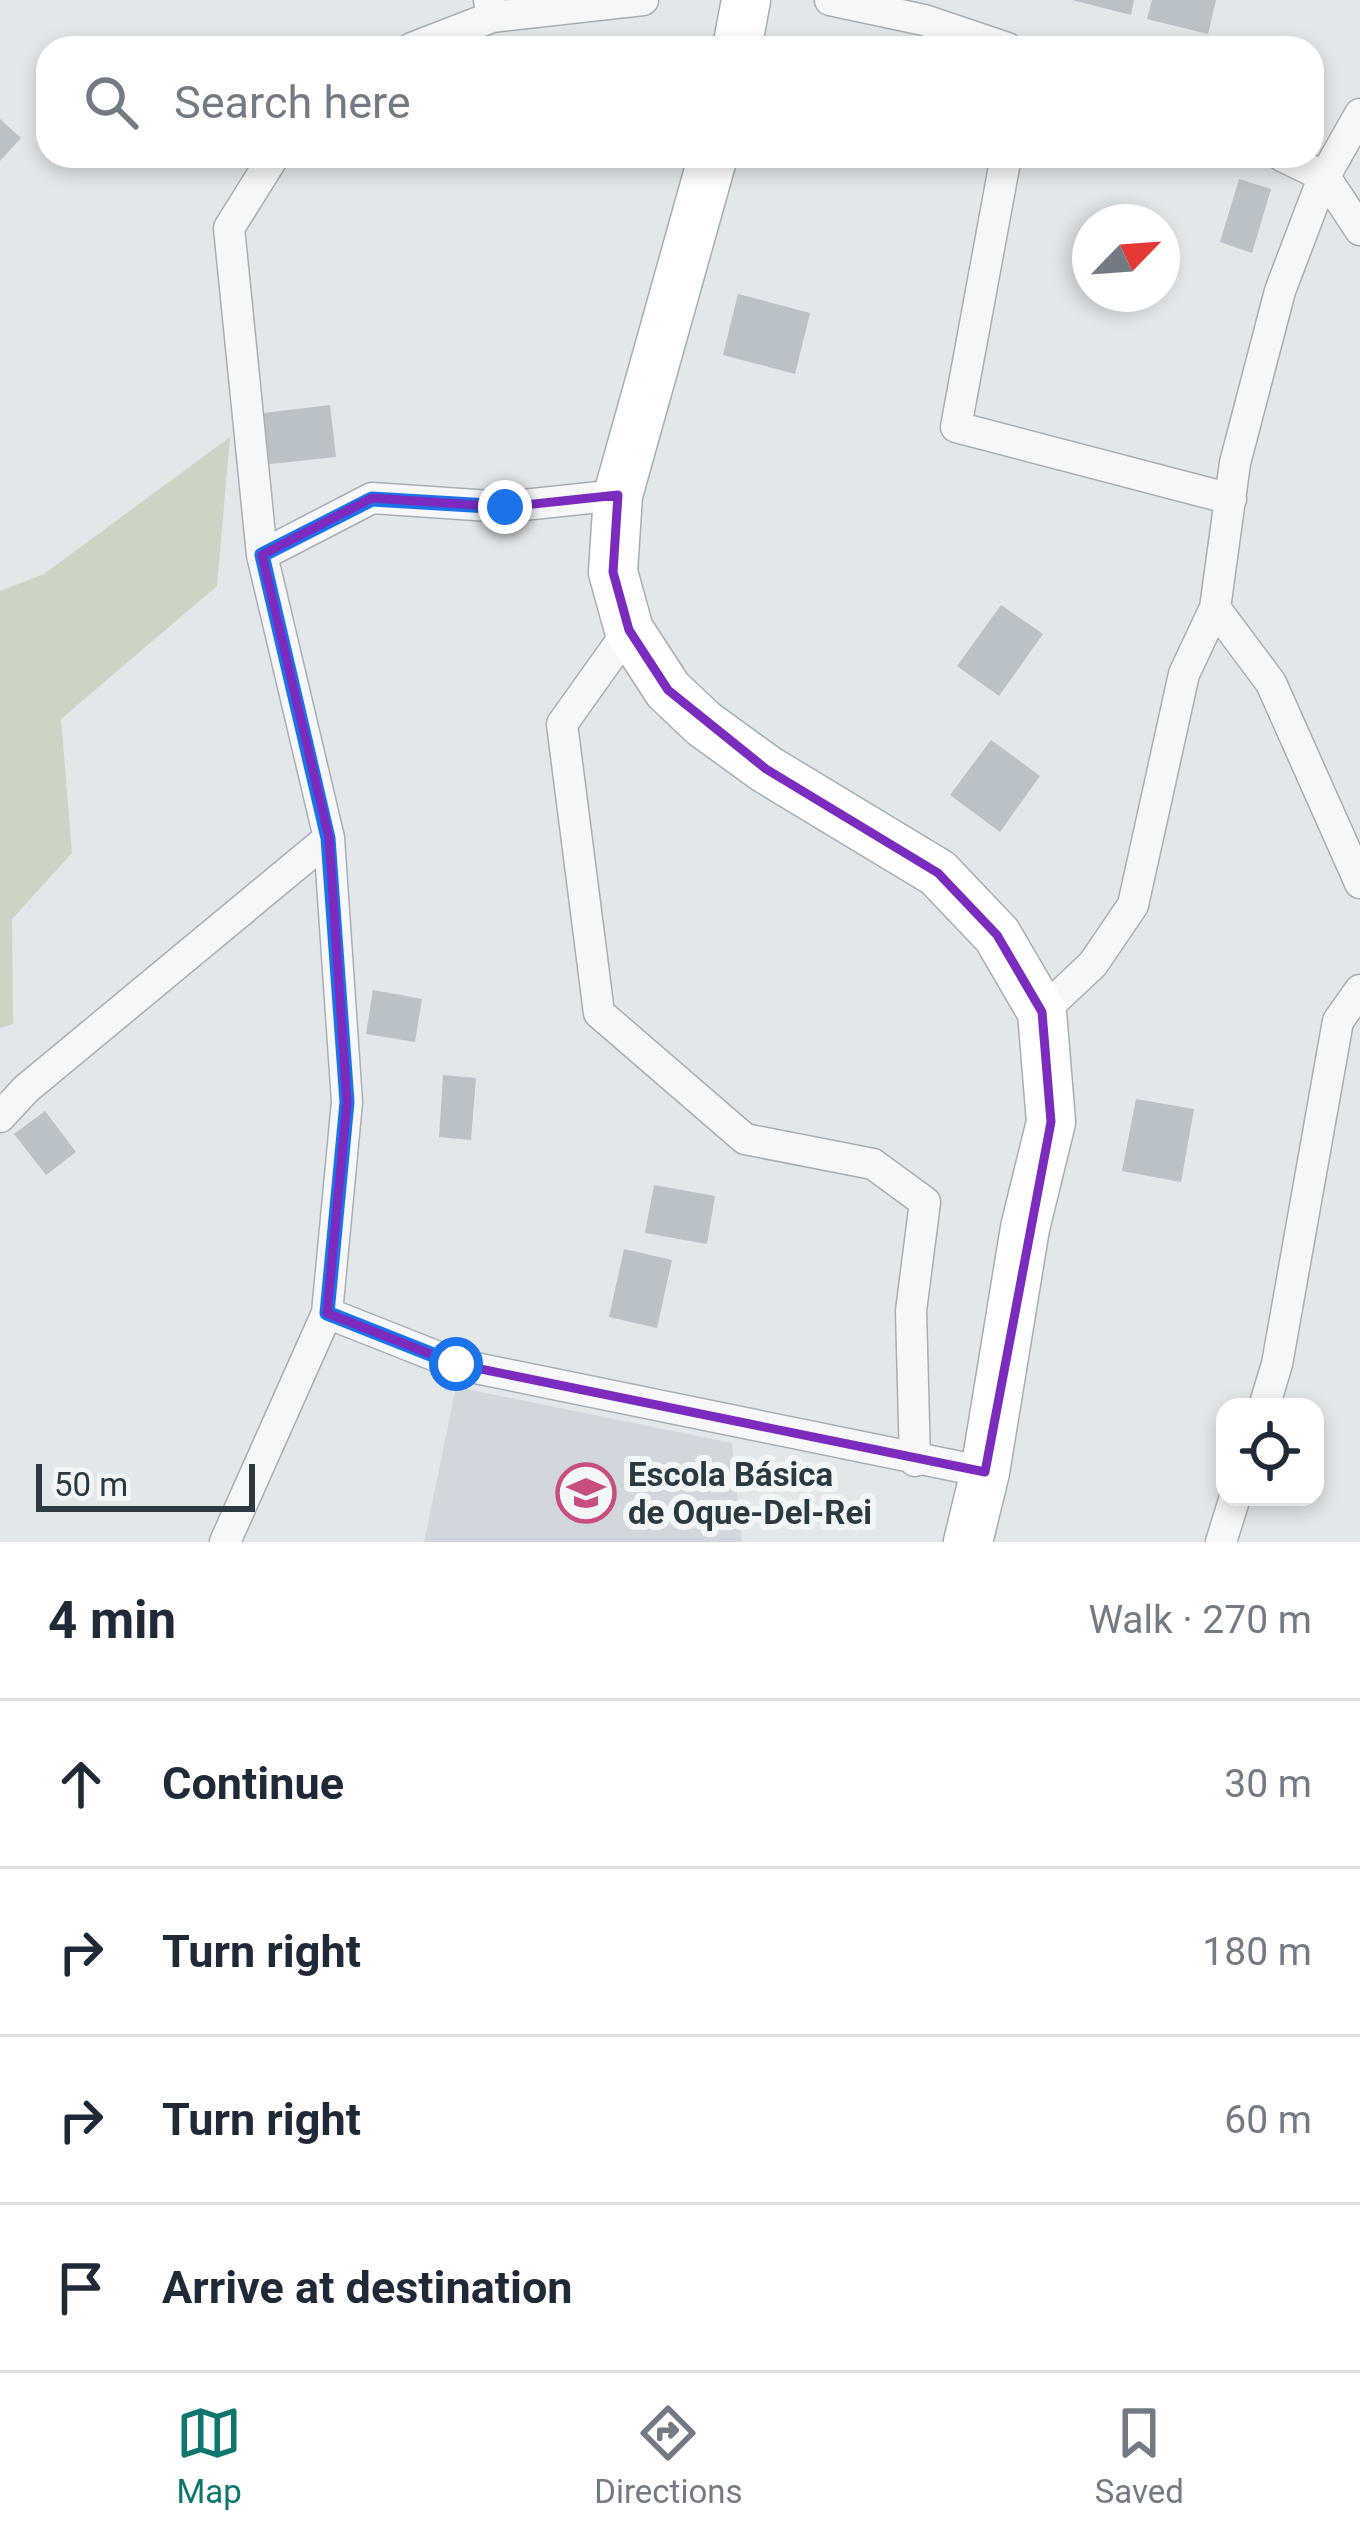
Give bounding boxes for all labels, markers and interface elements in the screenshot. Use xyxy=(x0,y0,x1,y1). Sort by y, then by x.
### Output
search box xyxy=(36,36,1324,168)
icon: search xyxy=(78,69,144,135)
text: Search here xyxy=(174,76,411,129)
north arrow xyxy=(1072,204,1180,312)
route end xyxy=(478,480,532,534)
route start xyxy=(429,1337,483,1391)
map controls xyxy=(1216,1398,1324,1506)
button: locate xyxy=(1216,1398,1324,1506)
place label: Escola Básica de Oque-Del-Rei xyxy=(628,1455,872,1532)
scale bar xyxy=(36,1458,255,1511)
school or university icon: Escola Básica de Oque-Del-Rei xyxy=(555,1462,617,1524)
text: 50 m xyxy=(54,1465,128,1504)
text: 4 min xyxy=(48,1591,176,1650)
text: Walk · 270 m xyxy=(1088,1597,1312,1643)
icon: ahead xyxy=(48,1751,114,1817)
text: Continue xyxy=(162,1757,344,1810)
text: 30 m xyxy=(1224,1761,1312,1807)
icon: right xyxy=(48,1919,114,1985)
text: Turn right xyxy=(162,1925,361,1978)
text: 180 m xyxy=(1202,1929,1312,1975)
icon: right xyxy=(48,2087,114,2153)
text: Turn right xyxy=(162,2093,361,2146)
text: 60 m xyxy=(1224,2097,1312,2143)
icon: arrive xyxy=(48,2255,114,2321)
text: Arrive at destination xyxy=(162,2261,573,2314)
tab: Map xyxy=(176,2400,242,2511)
tab: Directions xyxy=(594,2400,743,2511)
tab: Saved xyxy=(1095,2400,1184,2511)

